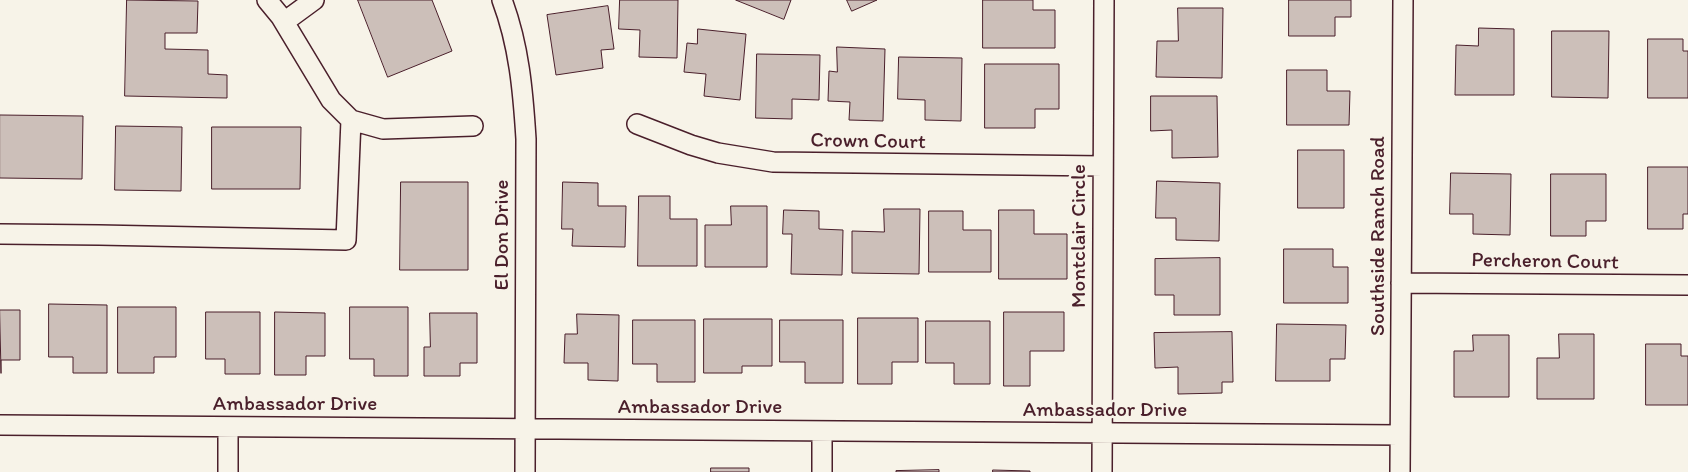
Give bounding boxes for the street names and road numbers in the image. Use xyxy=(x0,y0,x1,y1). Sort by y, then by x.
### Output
street label: Crown Court xyxy=(810,128,926,156)
street label: Southside Ranch Road xyxy=(1366,136,1392,336)
street label: Montclair Circle xyxy=(1067,164,1093,308)
street label: El Don Drive xyxy=(490,180,516,290)
street label: Percheron Court xyxy=(1471,248,1619,276)
street label: Ambassador Drive xyxy=(213,392,377,418)
street label: Ambassador Drive xyxy=(618,395,782,421)
street label: Ambassador Drive xyxy=(1023,398,1187,424)

